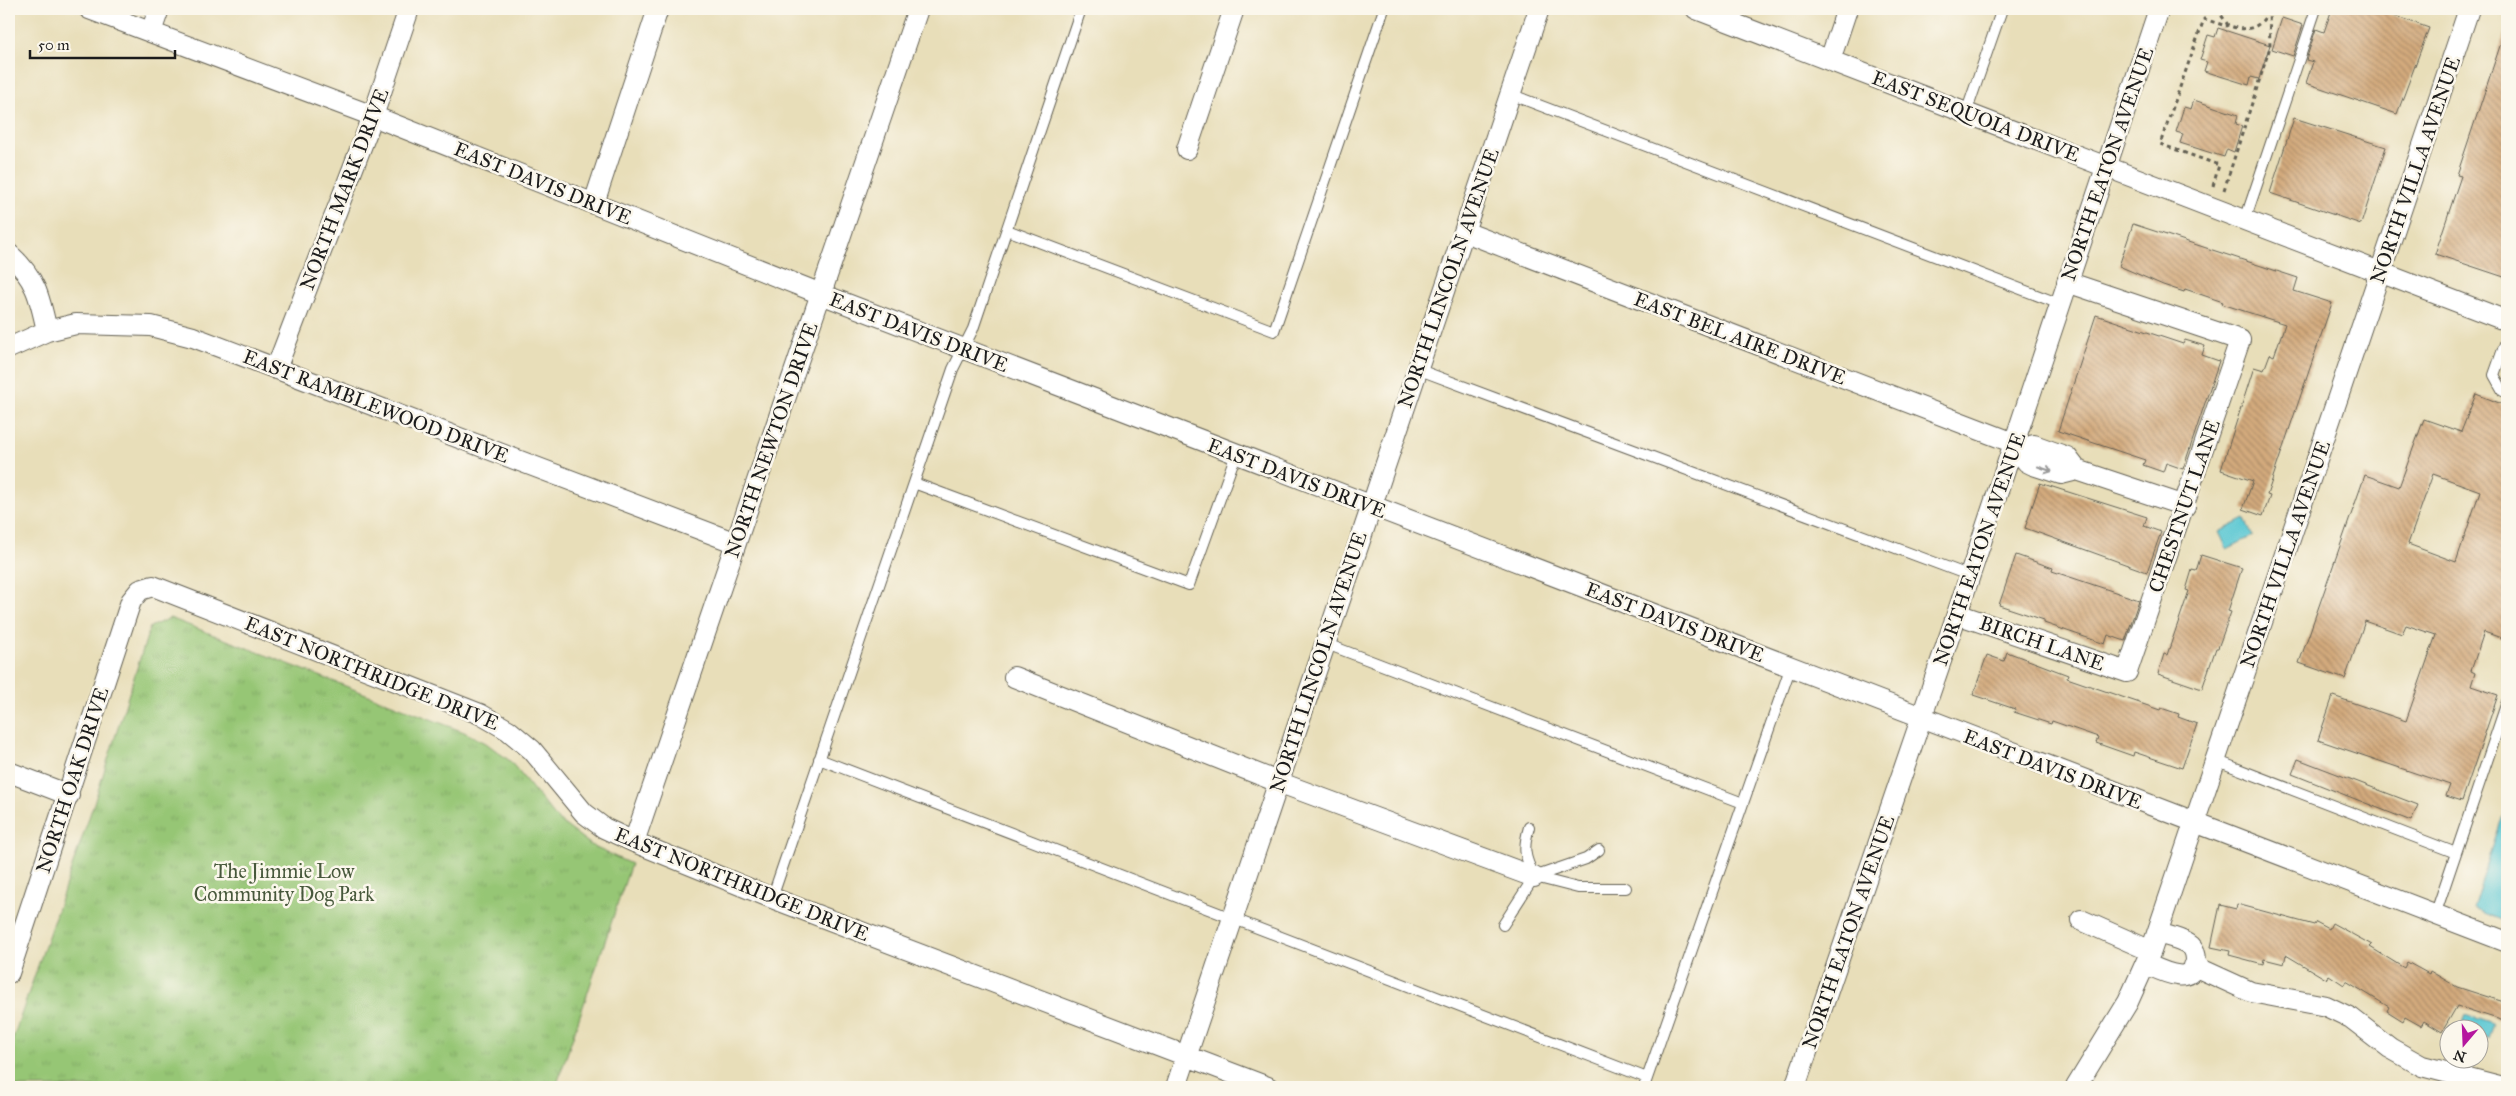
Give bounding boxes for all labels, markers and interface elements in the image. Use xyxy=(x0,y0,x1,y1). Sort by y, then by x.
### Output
scale bar xyxy=(30,28,175,60)
text: 50 m xyxy=(38,36,70,54)
street label: NORTH EATON AVENUE xyxy=(2056,44,2158,284)
street label: NORTH VILLA AVENUE xyxy=(2365,53,2465,287)
street label: EAST SEQUOIA DRIVE xyxy=(1869,65,2083,167)
street label: NORTH MARK DRIVE xyxy=(294,85,394,293)
street label: EAST DAVIS DRIVE xyxy=(451,136,635,230)
street label: NORTH LINCOLN AVENUE xyxy=(1392,145,1504,411)
street label: EAST BEL AIRE DRIVE xyxy=(1631,286,1849,390)
street label: EAST DAVIS DRIVE xyxy=(826,287,1012,377)
street label: NORTH NEWTON DRIVE xyxy=(719,319,823,561)
street label: EAST RAMBLEWOOD DRIVE xyxy=(240,344,512,468)
street label: CHESTNUT LANE xyxy=(2143,416,2225,596)
street label: NORTH EATON AVENUE xyxy=(1928,429,2030,669)
street label: EAST DAVIS DRIVE xyxy=(1204,433,1390,523)
street label: NORTH VILLA AVENUE xyxy=(2235,437,2335,671)
one-way arrow xyxy=(2036,464,2052,474)
street label: NORTH LINCOLN AVENUE xyxy=(1264,528,1372,796)
street label: EAST DAVIS DRIVE xyxy=(1582,577,1768,667)
street label: BIRCH LANE xyxy=(1976,610,2108,676)
street label: EAST NORTHRIDGE DRIVE xyxy=(241,611,503,735)
street label: NORTH OAK DRIVE xyxy=(31,684,113,876)
street label: EAST DAVIS DRIVE xyxy=(1960,724,2146,814)
street label: NORTH EATON AVENUE xyxy=(1797,812,1899,1052)
street label: EAST NORTHRIDGE DRIVE xyxy=(611,822,873,946)
park label: The Jimmie Low Community Dog Park xyxy=(194,859,375,907)
north arrow xyxy=(2438,1018,2488,1068)
text: N xyxy=(2451,1046,2468,1066)

